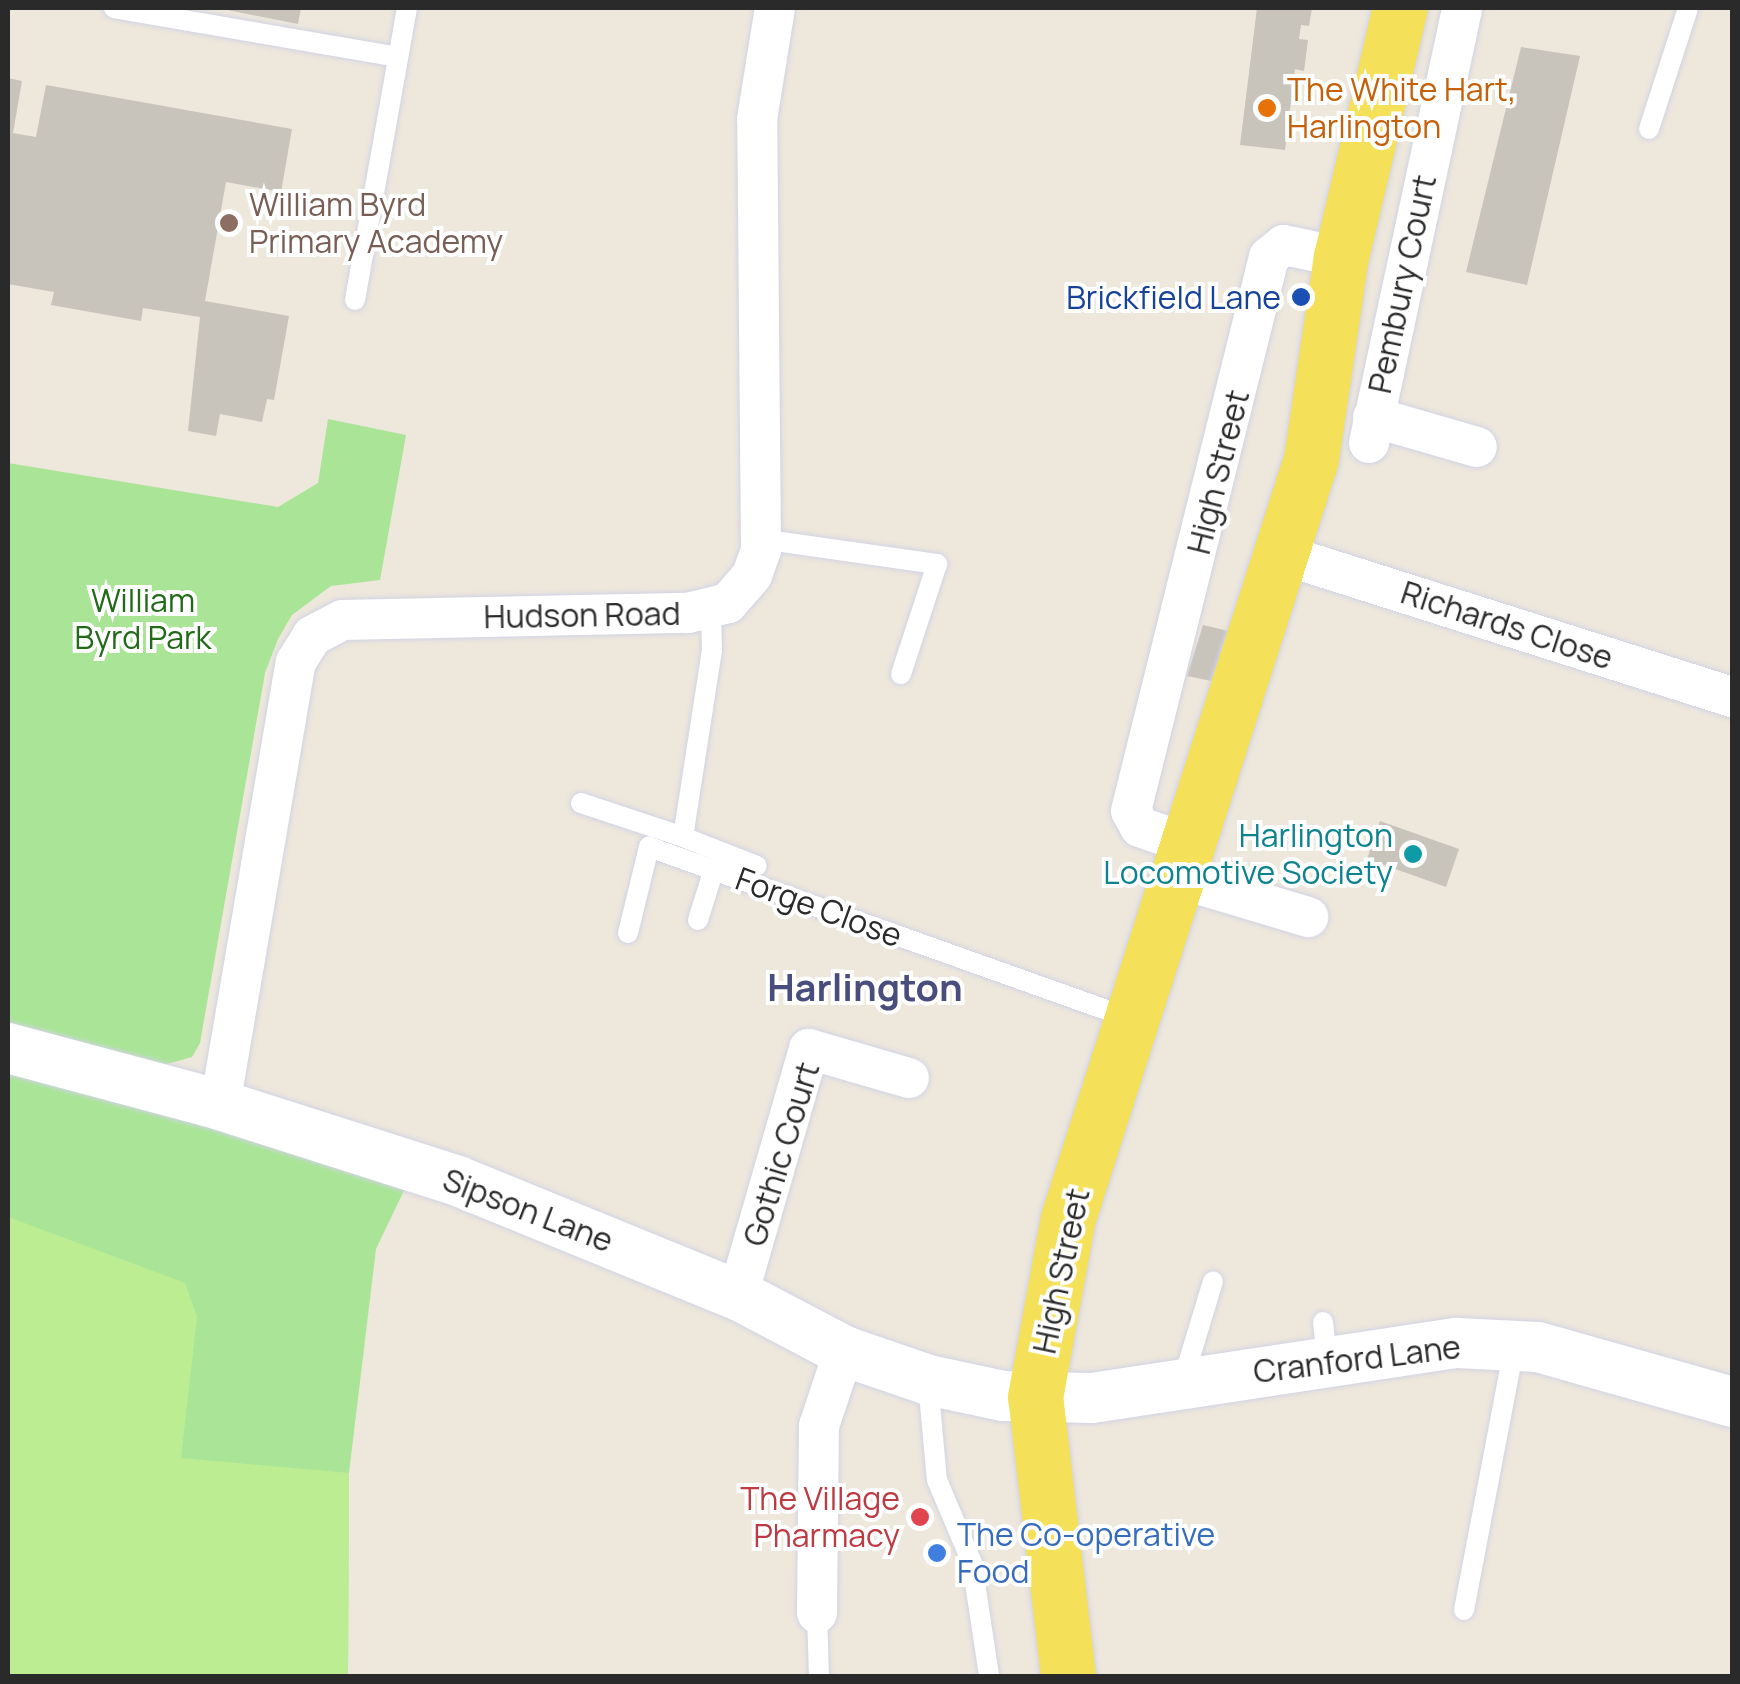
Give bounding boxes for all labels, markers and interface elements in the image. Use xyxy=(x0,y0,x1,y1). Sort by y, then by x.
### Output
place label: The White Hart, Harlington xyxy=(1287,71,1516,146)
marker: The White Hart, Harlington xyxy=(1256,97,1278,119)
street label: Pembury Court xyxy=(1360,171,1444,397)
place label: William Byrd Primary Academy xyxy=(249,186,503,261)
marker: William Byrd Primary Academy xyxy=(218,212,240,234)
place label: Brickfield Lane xyxy=(1066,278,1281,316)
marker: Brickfield Lane xyxy=(1290,286,1312,308)
street label: High Street xyxy=(1179,386,1257,558)
street label: Richards Close xyxy=(1396,573,1618,677)
park label: William Byrd Park xyxy=(75,582,211,657)
street label: Hudson Road xyxy=(483,594,681,636)
place label: Harlington Locomotive Society xyxy=(1103,817,1393,892)
marker: Harlington Locomotive Society xyxy=(1402,843,1424,865)
street label: Forge Close xyxy=(731,859,907,955)
district label: Harlington xyxy=(767,964,963,1010)
street label: Gothic Court xyxy=(735,1057,827,1251)
street label: Sipson Lane xyxy=(438,1160,618,1260)
street label: High Street xyxy=(1025,1185,1097,1357)
street label: Cranford Lane xyxy=(1251,1327,1463,1391)
place label: The Village Pharmacy xyxy=(740,1480,900,1555)
marker: The Village Pharmacy xyxy=(909,1506,931,1528)
place label: The Co-operative Food xyxy=(957,1516,1215,1591)
marker: The Co-operative Food xyxy=(926,1542,948,1564)

